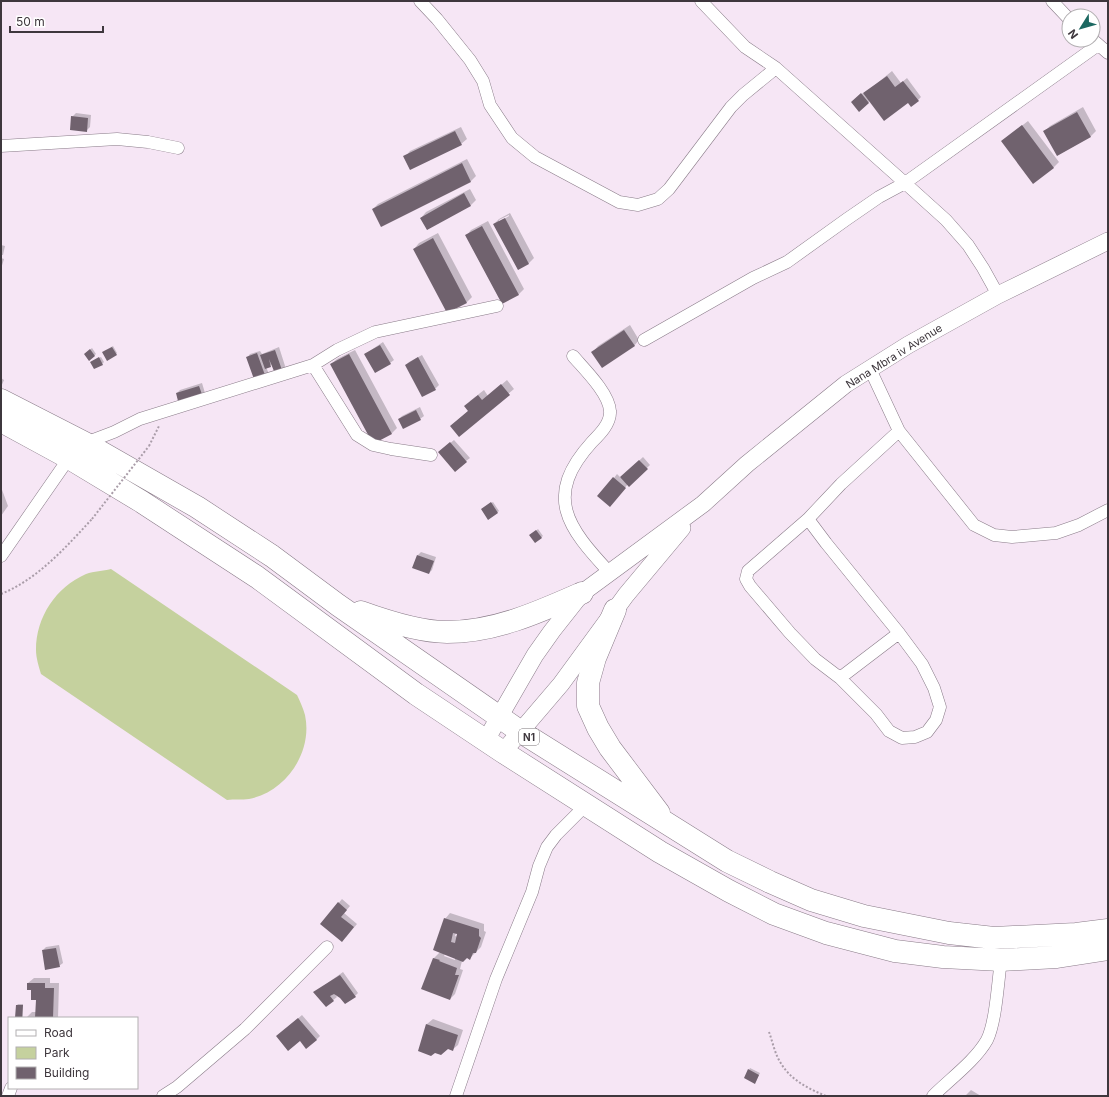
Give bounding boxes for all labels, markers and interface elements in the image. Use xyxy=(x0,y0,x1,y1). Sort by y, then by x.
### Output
scale bar xyxy=(10,8,103,34)
north arrow xyxy=(1061,8,1101,48)
text: 50 m xyxy=(16,14,45,29)
text: N xyxy=(1065,26,1081,42)
street label: Nana Mbra ⅳ Avenue xyxy=(843,321,945,391)
road number: N1 xyxy=(519,729,539,745)
legend xyxy=(8,1017,138,1089)
text: Road xyxy=(44,1025,73,1040)
text: Park xyxy=(44,1045,70,1060)
text: Building xyxy=(44,1065,89,1080)

